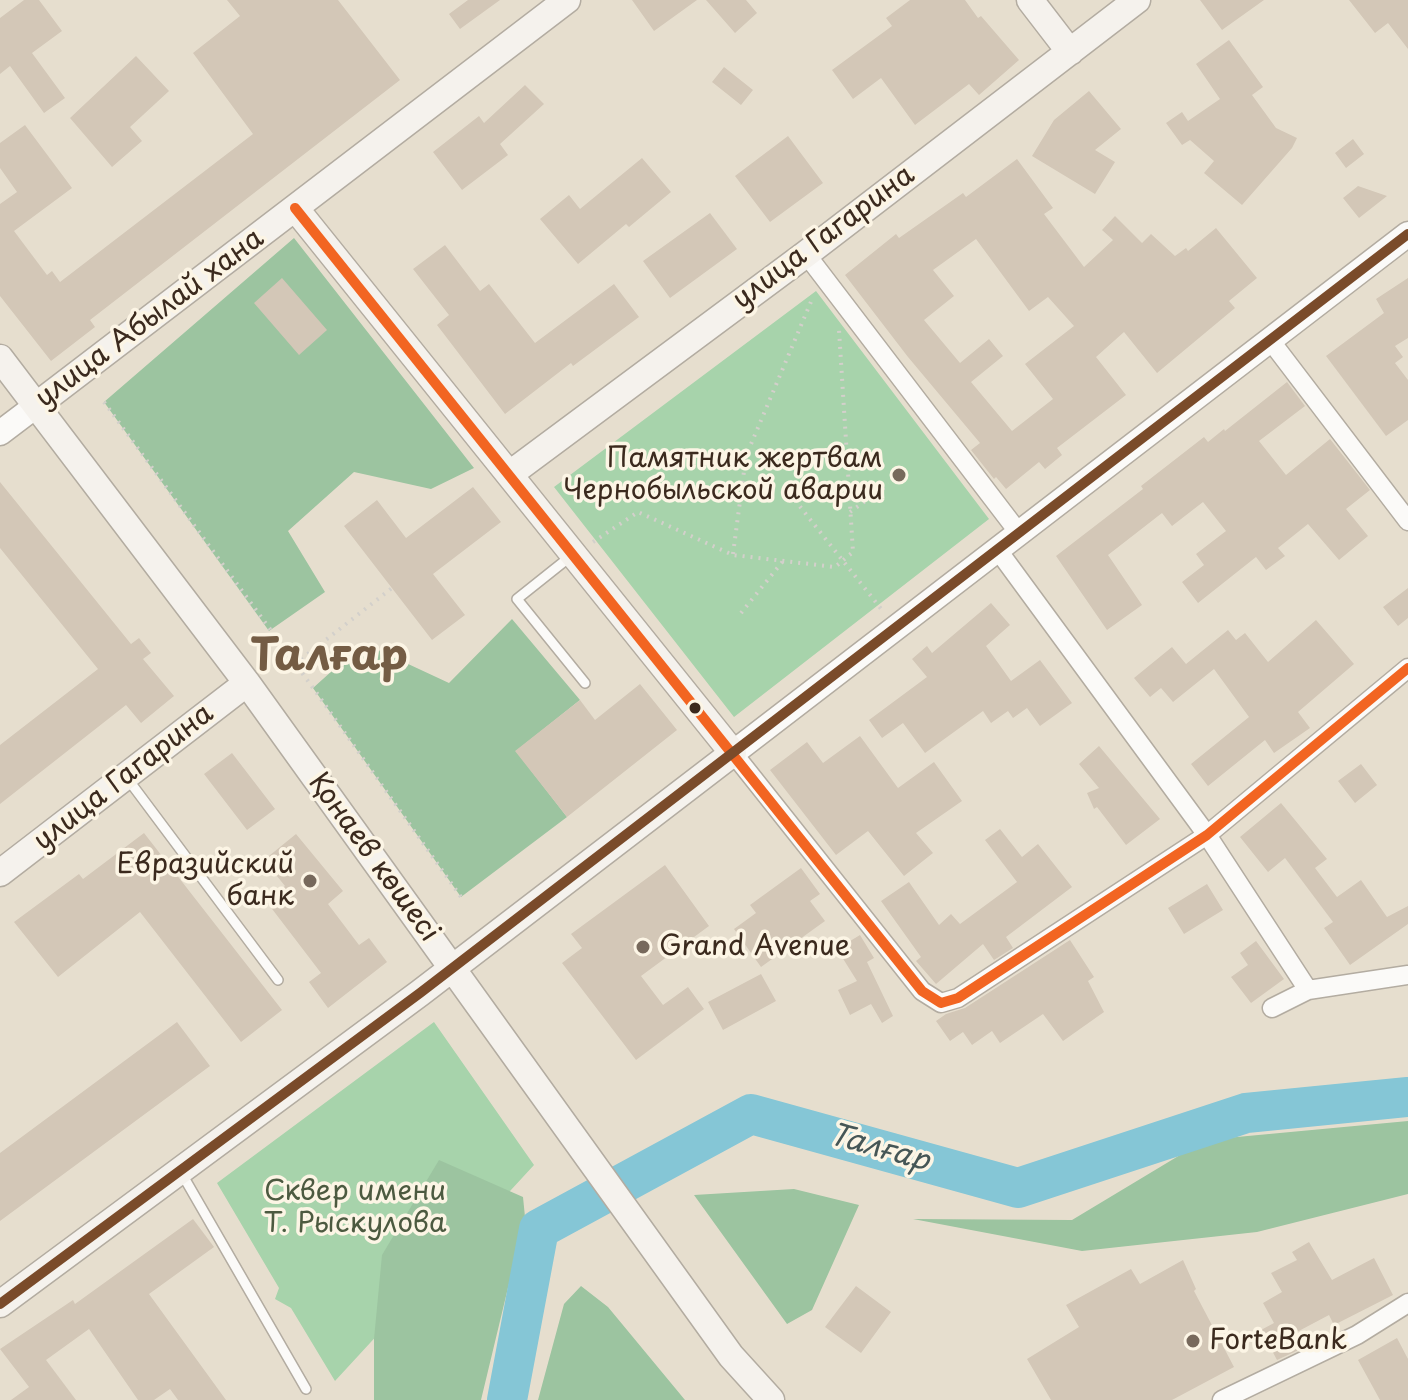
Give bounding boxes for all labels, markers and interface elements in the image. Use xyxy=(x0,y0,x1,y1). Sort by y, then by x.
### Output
street label: улица Гагарина xyxy=(727,159,921,317)
street label: улица Абылай хана xyxy=(29,222,271,416)
place label: Памятник жертвам Чернобыльской аварии xyxy=(563,442,883,508)
marker: Памятник жертвам Чернобыльской аварии xyxy=(890,466,908,484)
district label: Талғар xyxy=(250,632,408,684)
street label: улица Гагарина xyxy=(27,697,221,859)
unlabelled marker xyxy=(687,700,703,716)
street label: Қонаев көшесі xyxy=(301,767,445,949)
place label: Евразийский банк xyxy=(117,848,294,914)
marker: Евразийский банк xyxy=(301,872,319,890)
place label: Grand Avenue xyxy=(659,930,850,964)
marker: Grand Avenue xyxy=(634,938,652,956)
water label: Талғар xyxy=(825,1118,933,1180)
park label: Сквер имени Т. Рыскулова xyxy=(263,1175,447,1241)
place label: ForteBank xyxy=(1209,1324,1347,1358)
marker: ForteBank xyxy=(1184,1332,1202,1350)

